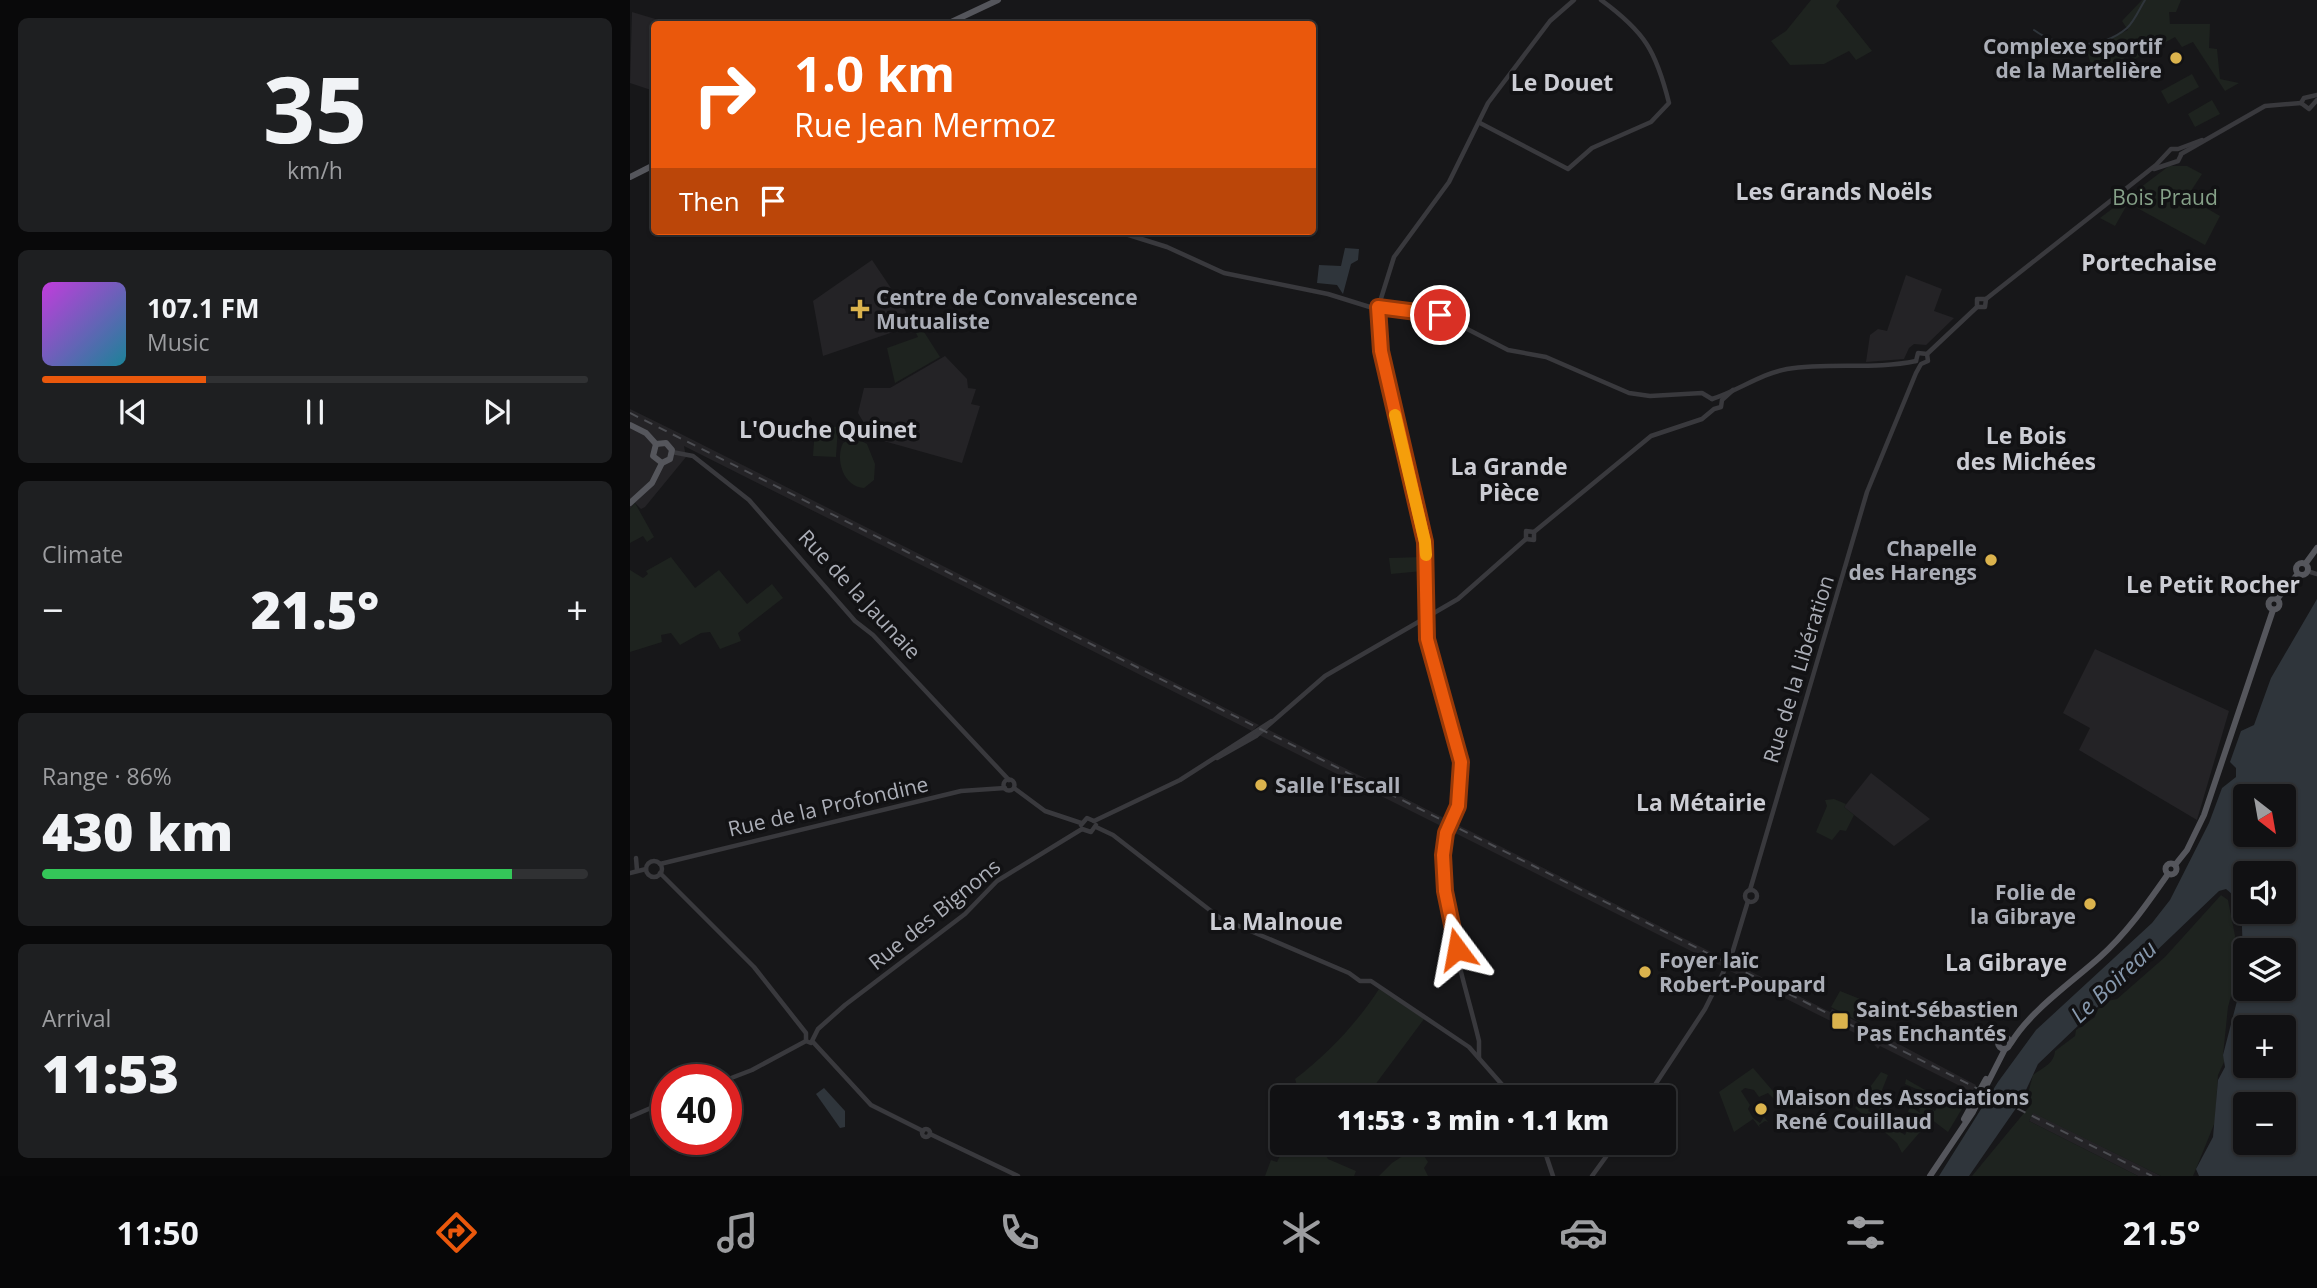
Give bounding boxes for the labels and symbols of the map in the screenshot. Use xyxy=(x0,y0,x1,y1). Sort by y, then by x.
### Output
place label: Complexe sportif de la Martelière xyxy=(1983,32,2164,84)
marker: Complexe sportif de la Martelière xyxy=(2168,50,2184,66)
district label: Le Douet xyxy=(1511,66,1613,98)
district label: Les Grands Noëls xyxy=(1735,175,1933,207)
park label: Bois Praud xyxy=(2112,183,2218,211)
district label: Portechaise xyxy=(2081,246,2217,278)
place label: Centre de Convalescence Mutualiste xyxy=(876,283,1138,335)
pin xyxy=(1410,285,1470,345)
marker: Centre de Convalescence Mutualiste xyxy=(850,299,870,319)
district label: L'Ouche Quinet xyxy=(739,413,917,445)
district label: Le Bois des Michées xyxy=(1956,419,2096,477)
district label: La Grande Pièce xyxy=(1450,450,1568,508)
street label: Rue de la Jaunaie xyxy=(793,523,927,665)
place label: Chapelle des Harengs xyxy=(1849,534,1977,586)
marker: Chapelle des Harengs xyxy=(1983,552,1999,568)
district label: Le Petit Rocher xyxy=(2126,568,2300,600)
street label: Rue de la Libération xyxy=(1756,572,1840,766)
street label: Rue de la Profondine xyxy=(725,769,931,843)
place label: Salle l'Escall xyxy=(1275,771,1400,799)
marker: Salle l'Escall xyxy=(1253,777,1269,793)
north arrow xyxy=(2233,784,2296,847)
district label: La Métairie xyxy=(1636,786,1766,818)
street label: Rue des Bignons xyxy=(862,852,1006,976)
place label: Folie de la Gibraye xyxy=(1970,878,2076,930)
marker: Folie de la Gibraye xyxy=(2082,896,2098,912)
district label: La Malnoue xyxy=(1209,905,1343,937)
position arrow xyxy=(1420,912,1494,986)
water label: Le Boireau xyxy=(2063,933,2163,1029)
place label: Foyer laïc Robert-Poupard xyxy=(1659,946,1826,998)
district label: La Gibraye xyxy=(1945,946,2067,978)
marker: Foyer laïc Robert-Poupard xyxy=(1637,964,1653,980)
place label: Saint-Sébastien Pas Enchantés xyxy=(1856,995,2018,1047)
marker: Saint-Sébastien Pas Enchantés xyxy=(1830,1011,1850,1031)
speed limit sign: 40 xyxy=(651,1064,742,1155)
place label: Maison des Associations René Couillaud xyxy=(1775,1083,2029,1135)
marker: Maison des Associations René Couillaud xyxy=(1753,1101,1769,1117)

